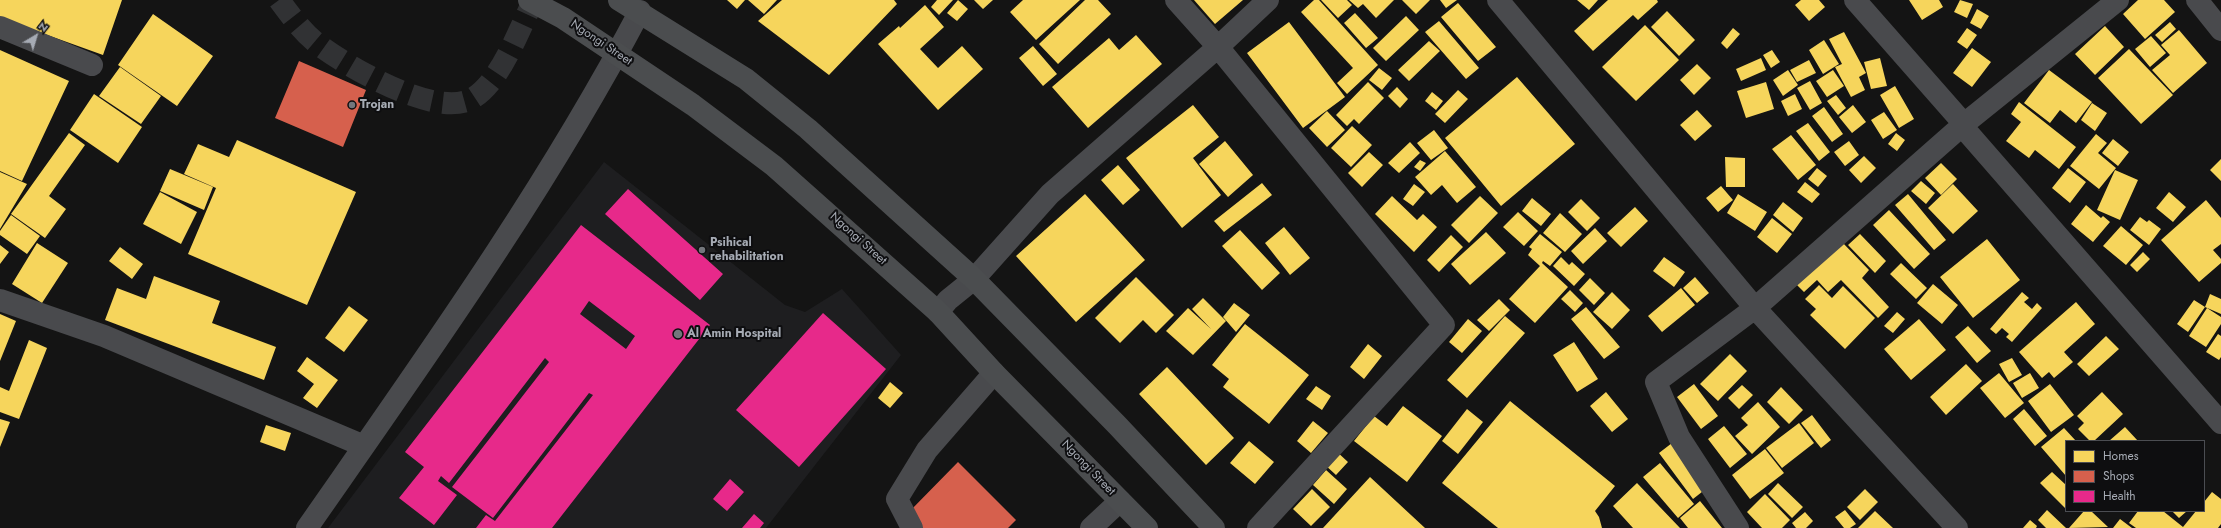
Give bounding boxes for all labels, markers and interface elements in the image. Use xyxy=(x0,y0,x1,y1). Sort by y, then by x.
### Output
north arrow xyxy=(16,16,56,56)
street label: Ngongi Street xyxy=(567,17,635,69)
text: N xyxy=(35,18,52,36)
place label: Trojan xyxy=(360,98,394,112)
marker: Trojan xyxy=(347,100,357,110)
street label: Ngongi Street xyxy=(827,210,889,268)
place label: Psihical rehabilitation xyxy=(710,236,784,264)
marker: Psihical rehabilitation xyxy=(697,245,707,255)
place label: Al Amin Hospital xyxy=(687,327,781,341)
marker: Al Amin Hospital xyxy=(672,328,684,340)
street label: Ngongi Street xyxy=(1058,437,1118,499)
legend xyxy=(2065,440,2205,512)
text: Homes xyxy=(2103,447,2139,465)
text: Shops xyxy=(2103,467,2134,485)
text: Health xyxy=(2103,487,2135,505)

